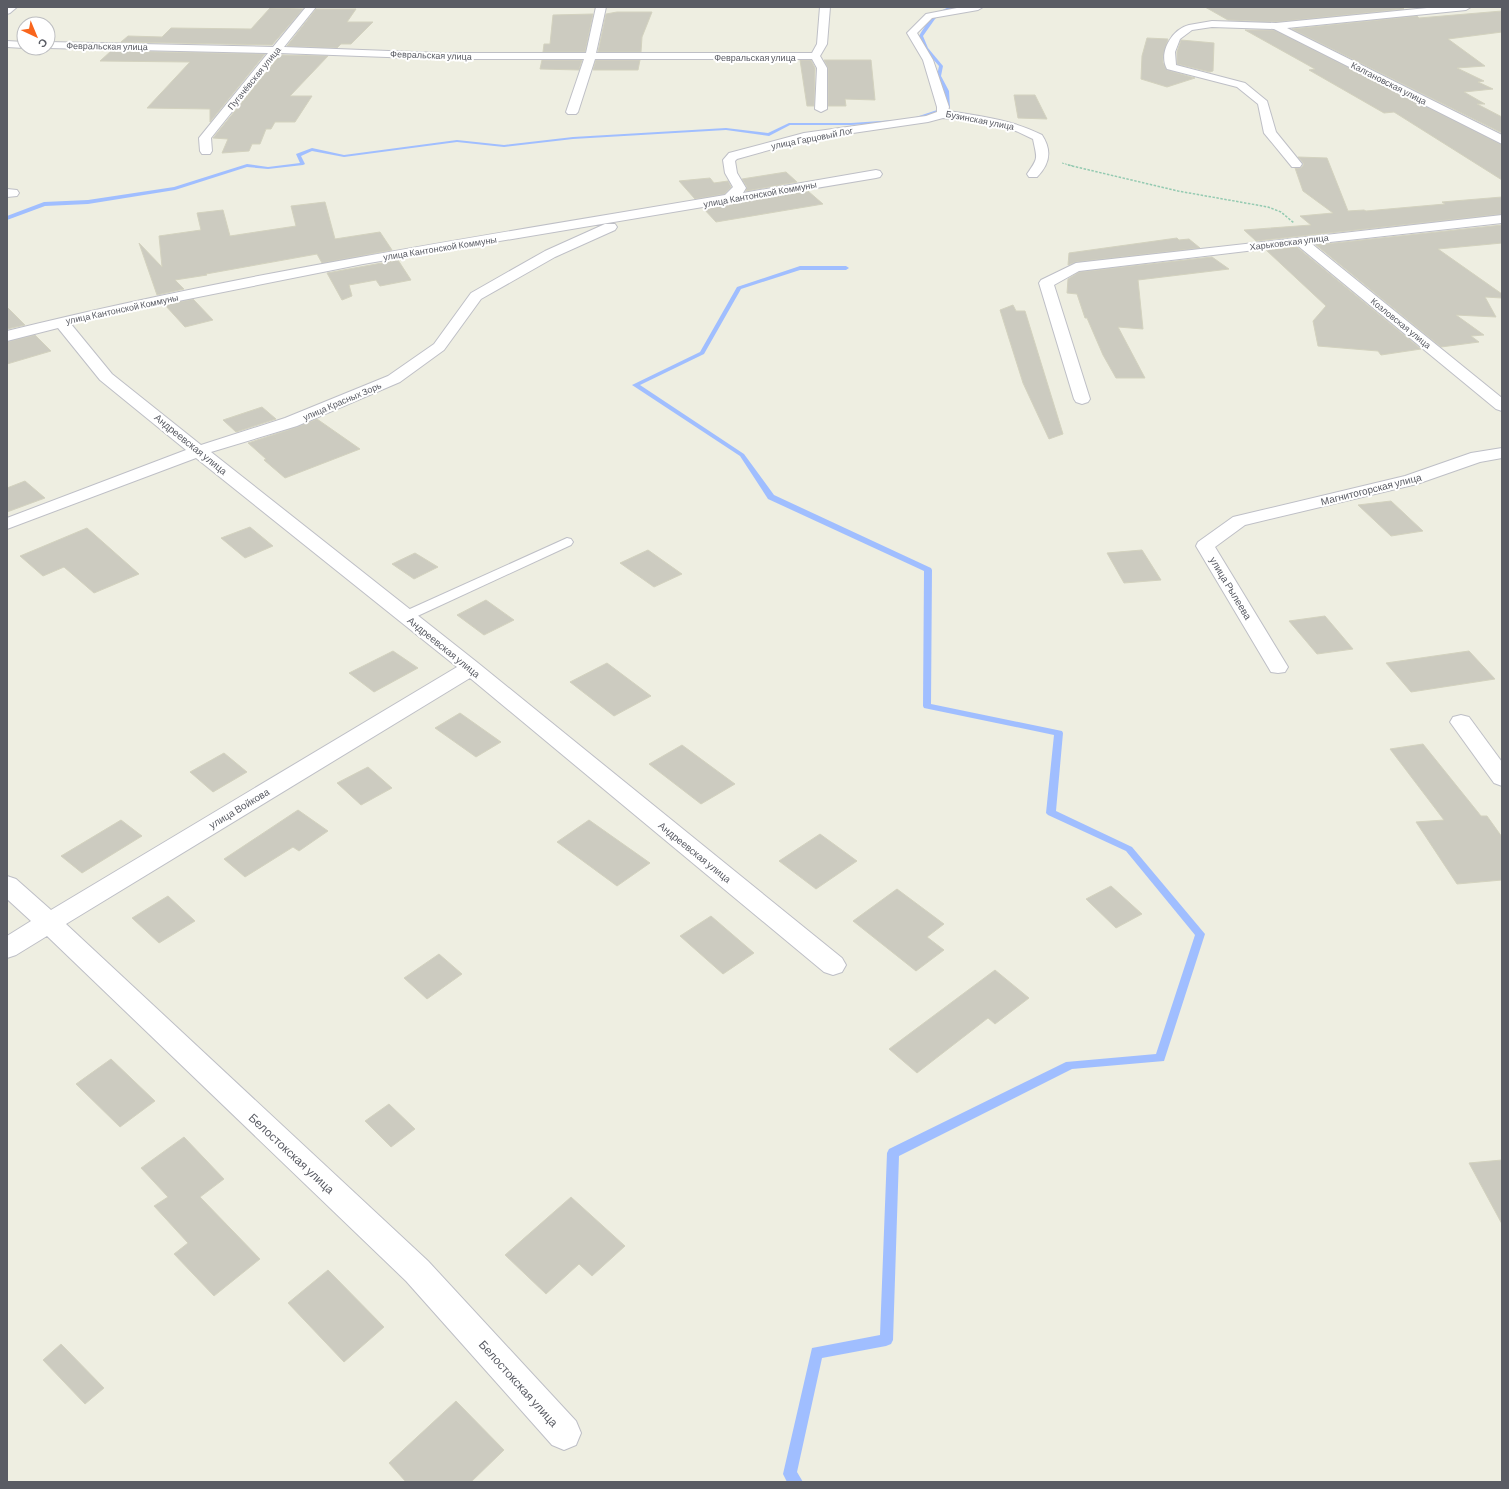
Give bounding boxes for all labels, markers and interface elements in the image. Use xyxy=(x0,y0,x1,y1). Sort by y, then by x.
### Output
north arrow xyxy=(16,16,56,56)
text: С xyxy=(36,36,51,51)
street label: Февральская улица xyxy=(66,40,148,52)
street label: Пугачёвская улица xyxy=(225,44,283,112)
street label: Февральская улица xyxy=(390,48,472,62)
street label: Февральская улица xyxy=(714,52,796,63)
street label: Калгановская улица xyxy=(1349,59,1429,107)
street label: Бузинская улица xyxy=(945,108,1015,132)
street label: улица Гарцовый Лог xyxy=(770,125,855,151)
street label: улица Кантонской Коммуны xyxy=(703,179,817,209)
street label: Харьковская улица xyxy=(1249,232,1329,252)
street label: улица Кантонской Коммуны xyxy=(382,234,498,262)
street label: улица Кантонской Коммуны xyxy=(65,292,179,326)
street label: Козловская улица xyxy=(1369,295,1433,351)
street label: улица Красных Зорь xyxy=(301,379,383,423)
street label: Андреевская улица xyxy=(152,411,230,477)
street label: Магнитогорская улица xyxy=(1319,471,1423,507)
street label: улица Рылеева xyxy=(1208,554,1255,622)
street label: Андреевская улица xyxy=(405,614,483,680)
street label: улица Войкова xyxy=(207,785,272,831)
street label: Андреевская улица xyxy=(656,819,734,885)
street label: Белостокская улица xyxy=(246,1110,338,1197)
street label: Белостокская улица xyxy=(476,1337,562,1430)

